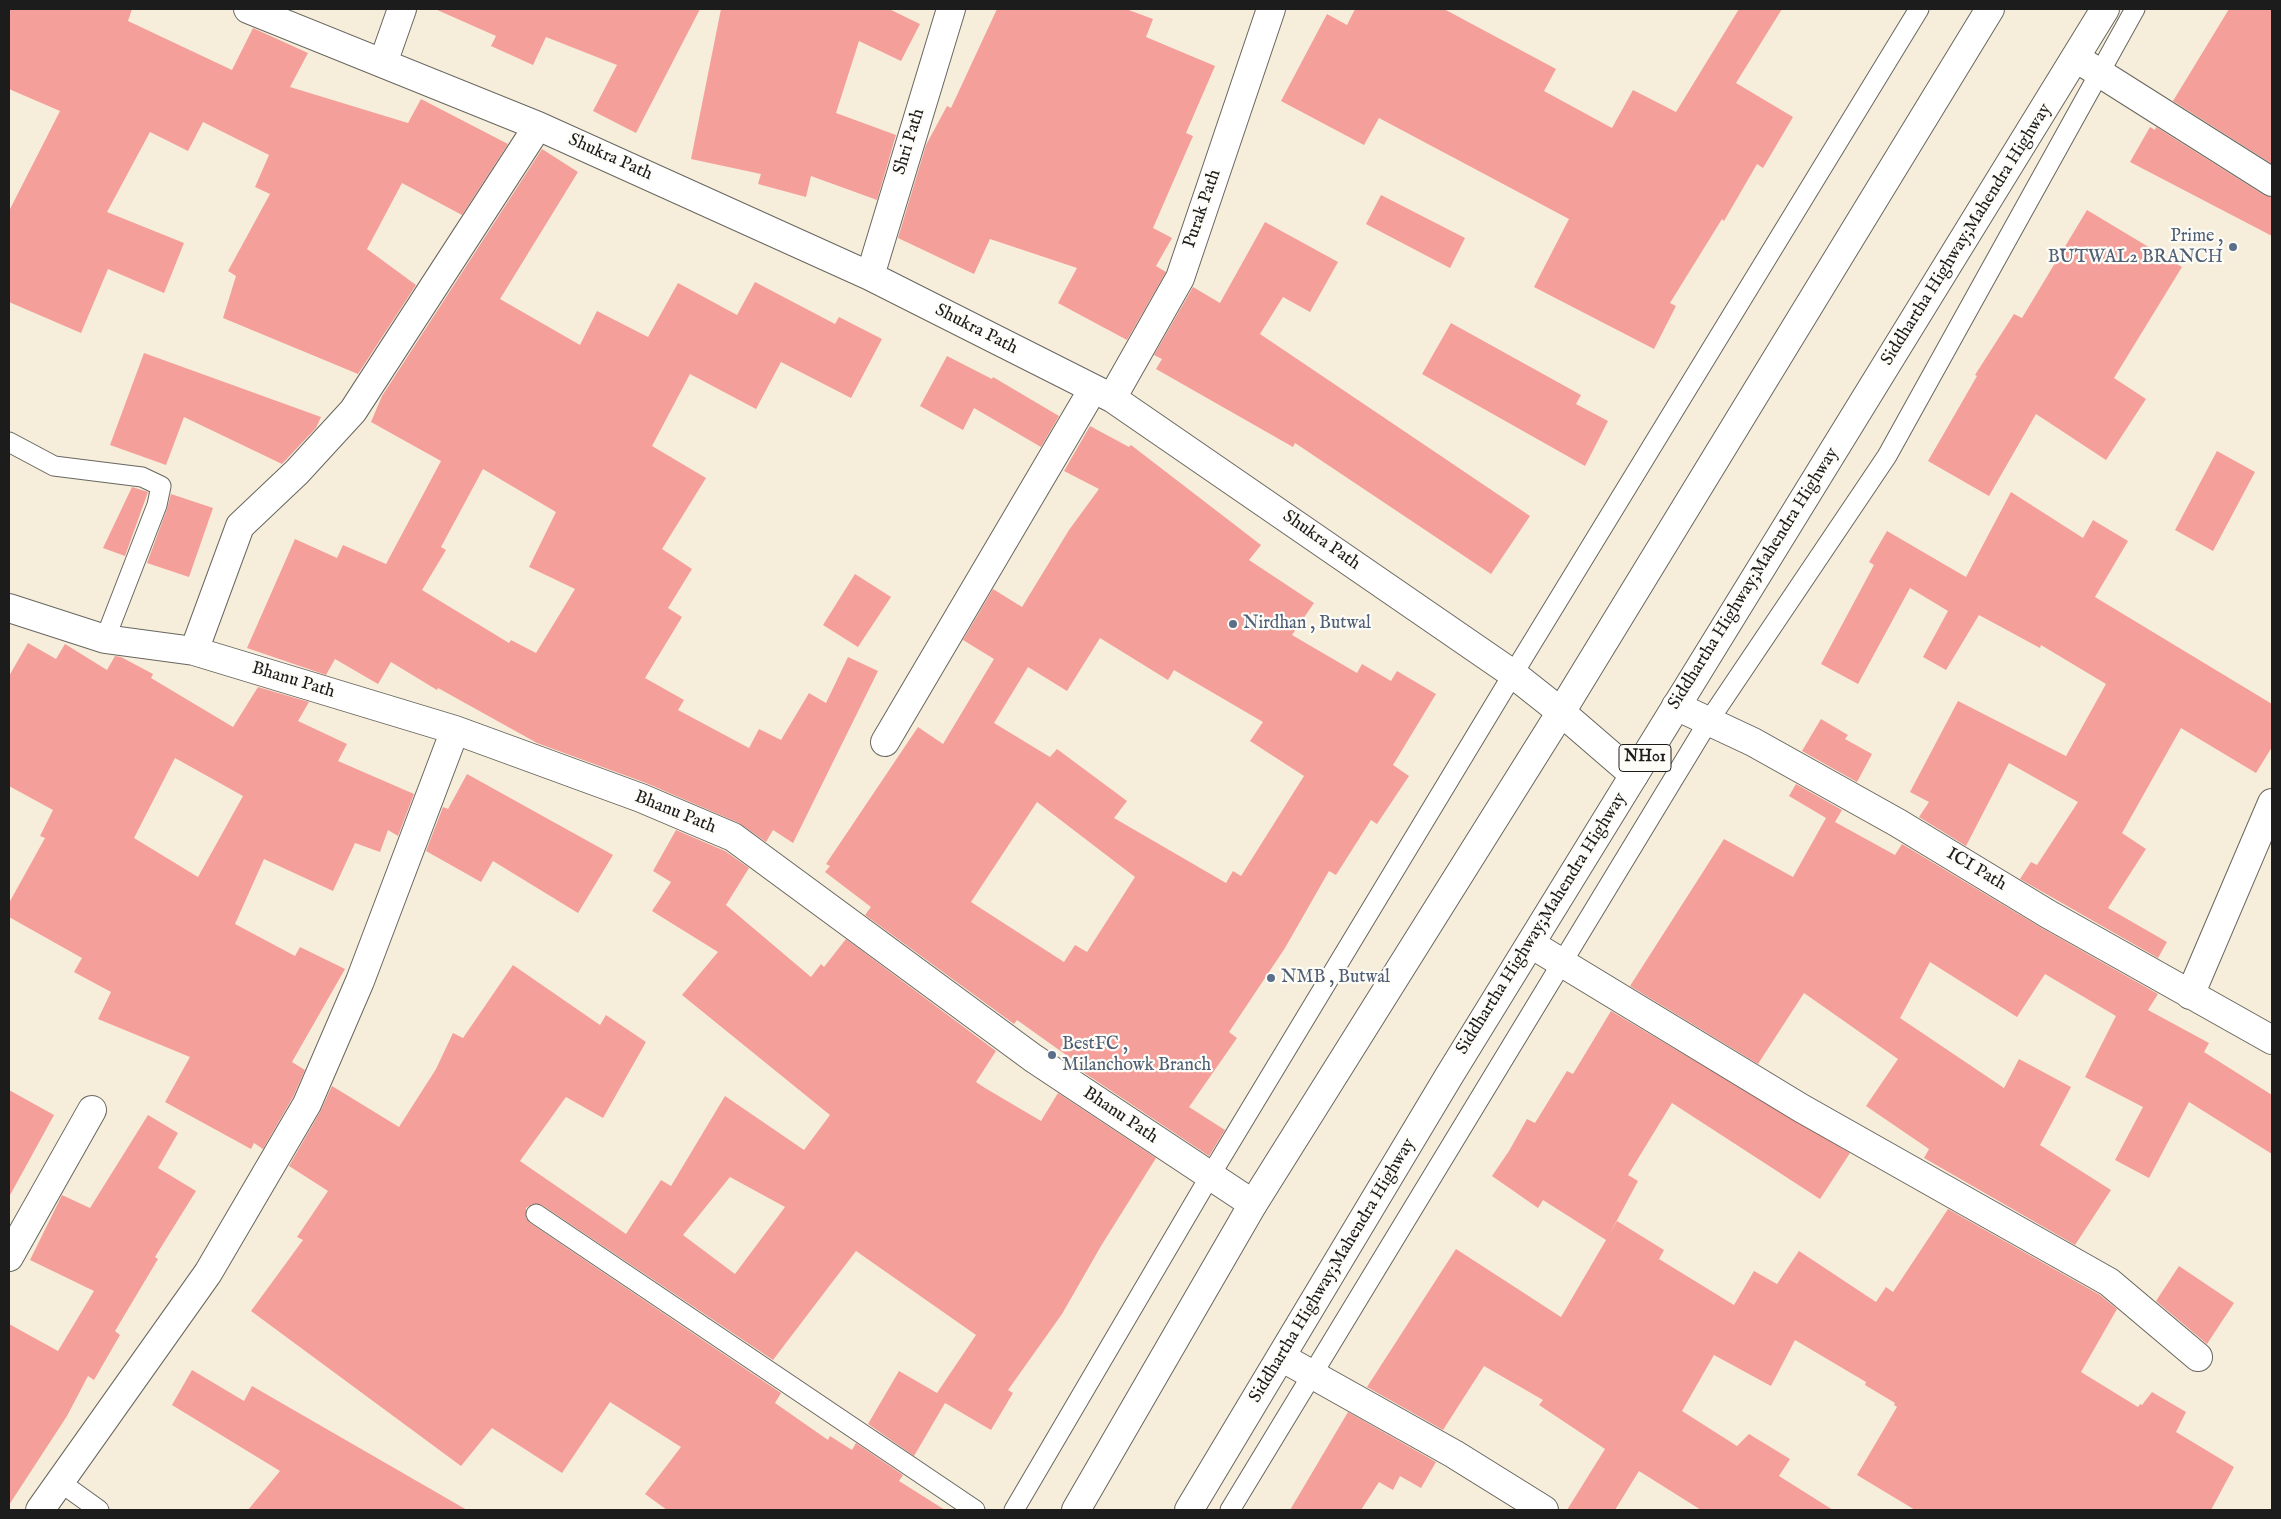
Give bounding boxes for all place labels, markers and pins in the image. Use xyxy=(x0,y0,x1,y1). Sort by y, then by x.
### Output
place label: Prime , BUTWAL2 BRANCH xyxy=(2048,226,2223,268)
marker: Prime , BUTWAL2 BRANCH xyxy=(2227,241,2239,253)
place label: Nirdhan , Butwal xyxy=(1243,613,1371,635)
marker: Nirdhan , Butwal xyxy=(1227,618,1239,630)
place label: NMB , Butwal xyxy=(1281,967,1390,989)
marker: NMB , Butwal xyxy=(1265,972,1277,984)
place label: BestFC , Milanchowk Branch xyxy=(1062,1034,1211,1076)
marker: BestFC , Milanchowk Branch xyxy=(1046,1049,1058,1061)

